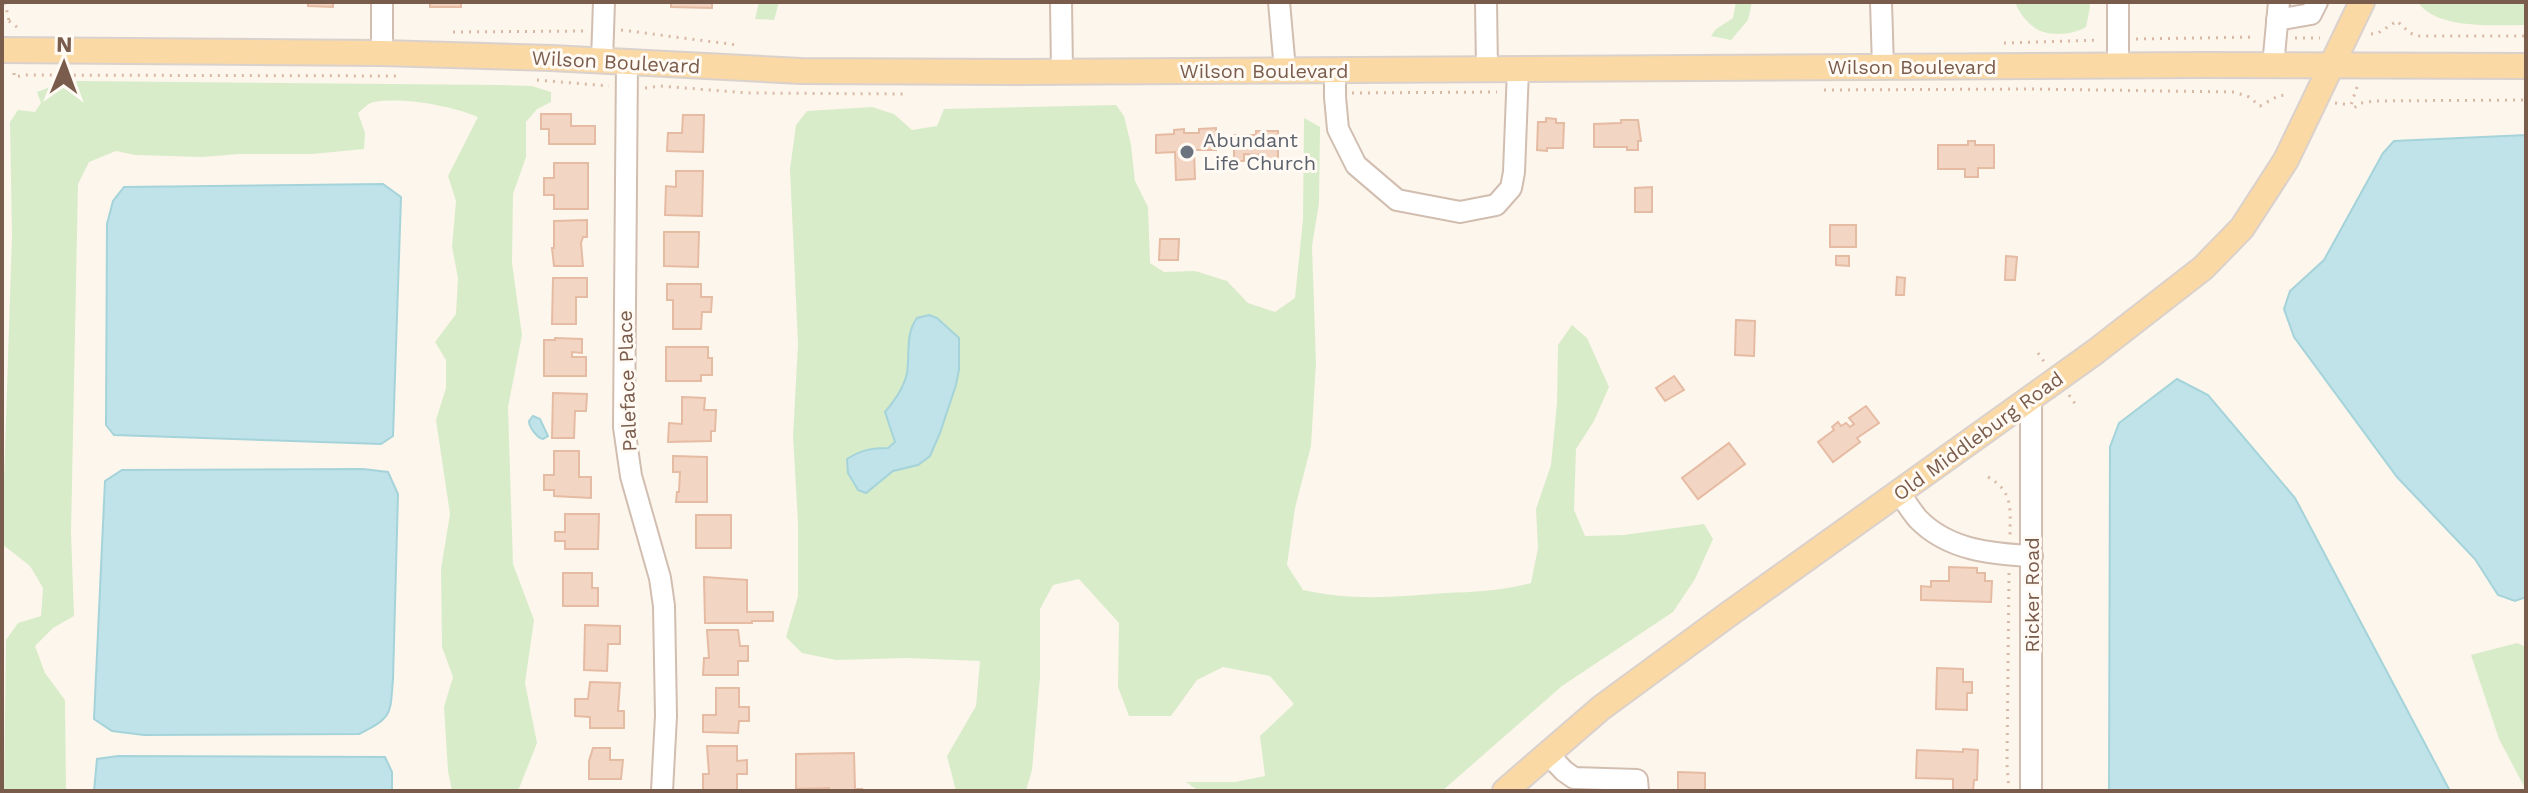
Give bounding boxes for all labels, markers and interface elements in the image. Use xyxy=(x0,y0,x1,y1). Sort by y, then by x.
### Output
north arrow xyxy=(24,24,104,104)
text: N xyxy=(56,32,73,57)
street label: Wilson Boulevard xyxy=(531,46,701,78)
street label: Wilson Boulevard xyxy=(1827,55,1997,79)
street label: Wilson Boulevard xyxy=(1179,59,1349,83)
place label: Abundant Life Church xyxy=(1203,128,1316,175)
marker: Abundant Life Church xyxy=(1178,143,1196,161)
street label: Paleface Place xyxy=(613,310,641,452)
street label: Old Middleburg Road xyxy=(1888,366,2068,506)
street label: Ricker Road xyxy=(2020,537,2044,653)

